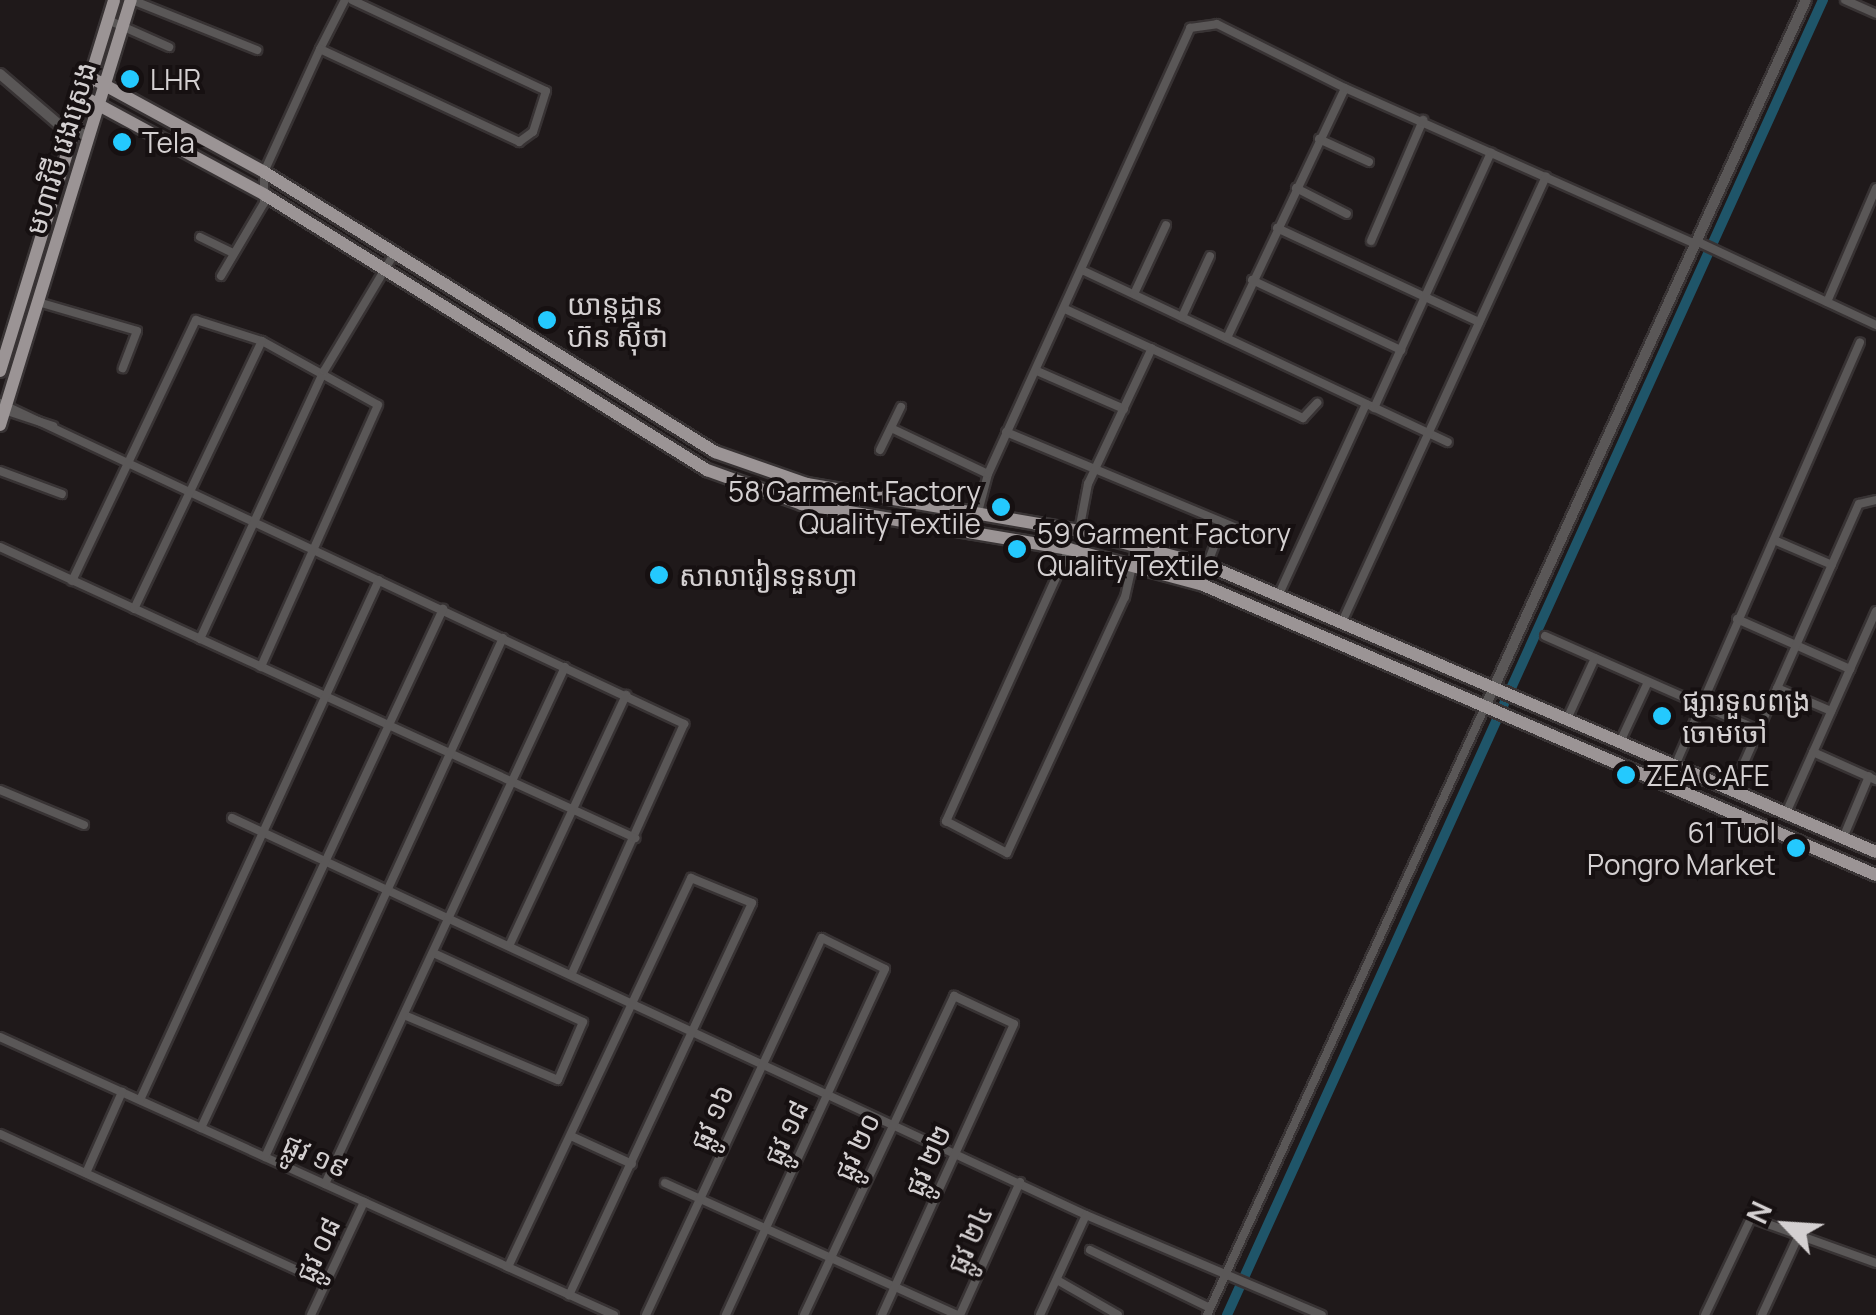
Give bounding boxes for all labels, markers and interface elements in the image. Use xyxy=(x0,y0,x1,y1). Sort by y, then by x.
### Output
street label: មហាវិថី វេងស្រេង xyxy=(18,57,102,239)
place label: LHR xyxy=(150,62,201,96)
marker: LHR xyxy=(119,68,141,90)
place label: Tela xyxy=(142,125,195,159)
marker: Tela xyxy=(111,131,133,153)
place label: យាន្ដដ្ឋាន ហ៊ន ស៊ីថា xyxy=(567,287,668,353)
marker: យាន្ដដ្ឋាន ហ៊ន ស៊ីថា xyxy=(536,309,558,331)
place label: 58 Garment Factory Quality Textile xyxy=(728,474,981,540)
marker: 58 Garment Factory Quality Textile xyxy=(990,496,1012,518)
place label: 59 Garment Factory Quality Textile xyxy=(1037,516,1291,582)
marker: 59 Garment Factory Quality Textile xyxy=(1006,538,1028,560)
place label: សាលារៀនទួនហ្វា xyxy=(679,558,858,592)
marker: សាលារៀនទួនហ្វា xyxy=(648,564,670,586)
place label: ផ្សារទួលពង្រ ចោមចៅ xyxy=(1682,683,1811,749)
marker: ផ្សារទួលពង្រ ចោមចៅ xyxy=(1651,705,1673,727)
place label: ZEA CAFE xyxy=(1646,758,1770,792)
marker: ZEA CAFE xyxy=(1615,764,1637,786)
place label: 61 Tuol Pongro Market xyxy=(1587,815,1776,881)
marker: 61 Tuol Pongro Market xyxy=(1785,837,1807,859)
street label: ផ្លូវ ១៦ xyxy=(682,1079,740,1155)
street label: ផ្លូវ ១៨ xyxy=(755,1094,815,1170)
street label: ផ្លូវ ២០ xyxy=(826,1107,886,1185)
street label: ផ្លូវ ២២ xyxy=(896,1119,958,1201)
street label: ផ្លូវ ១៩ xyxy=(278,1126,354,1184)
north arrow xyxy=(1736,1175,1836,1275)
text: N xyxy=(1737,1195,1780,1229)
street label: ផ្លូវ ២៤ xyxy=(939,1200,999,1278)
street label: ផ្លូវ ០៨ xyxy=(287,1211,347,1287)

